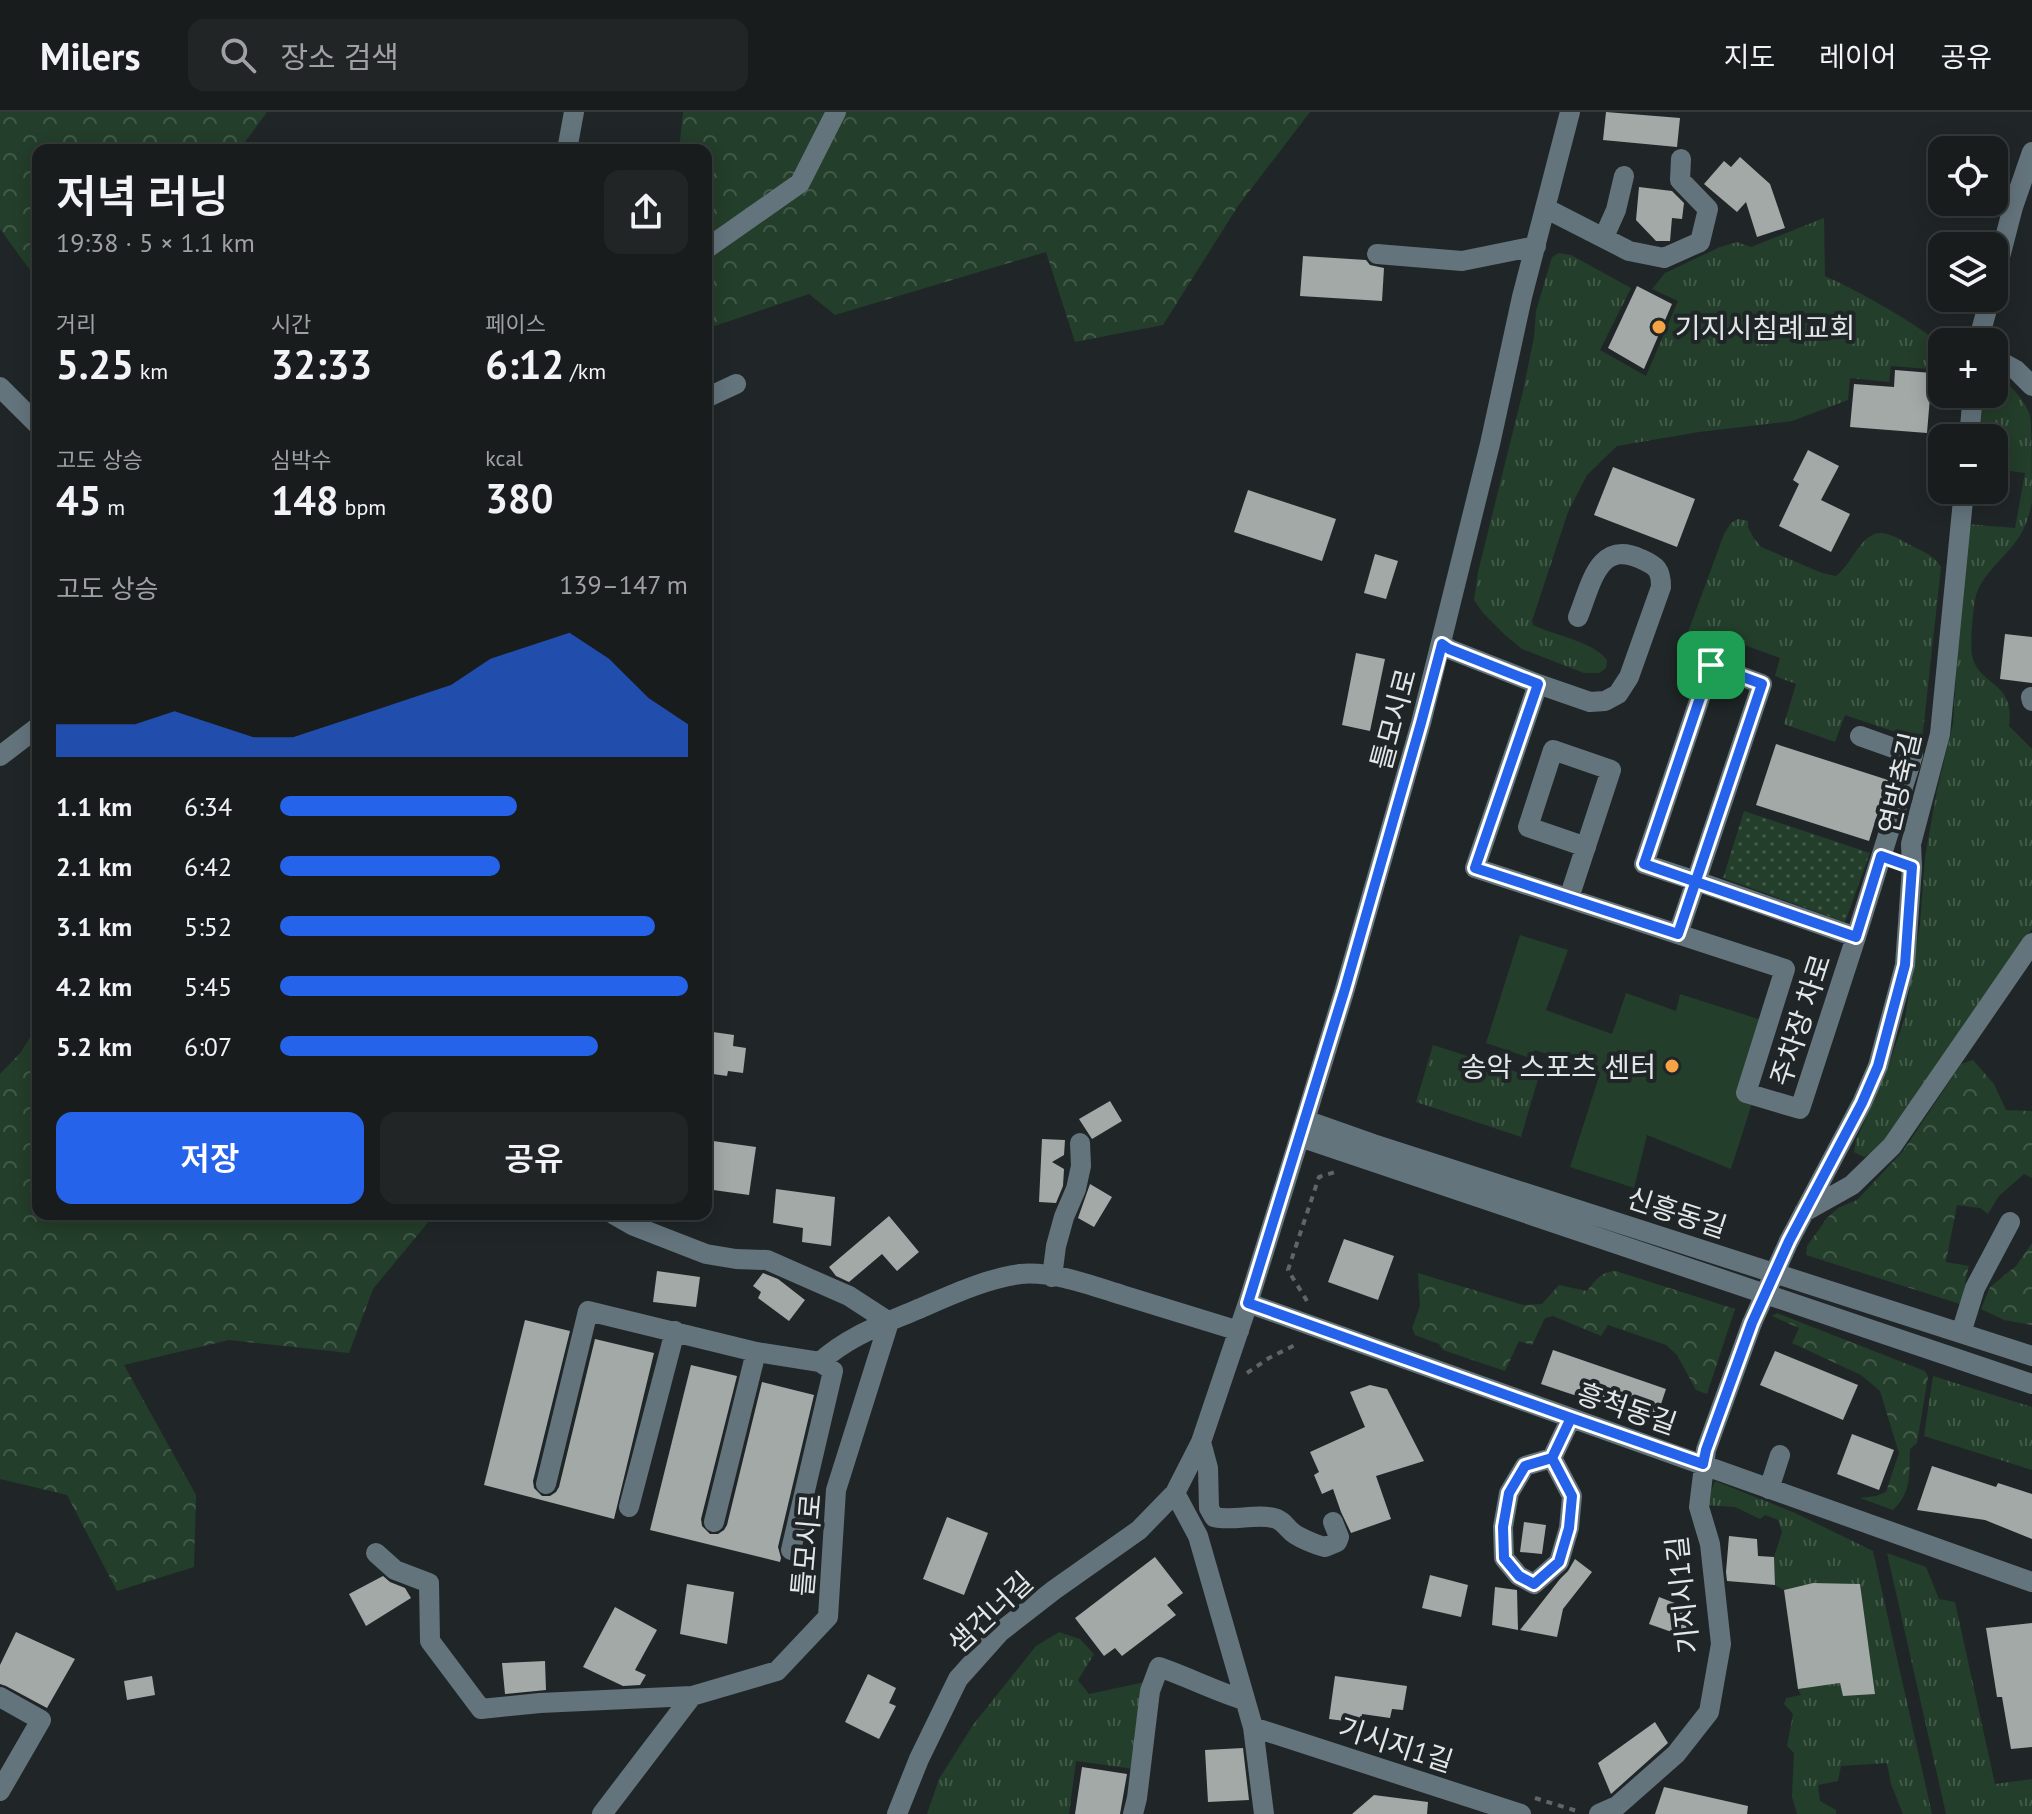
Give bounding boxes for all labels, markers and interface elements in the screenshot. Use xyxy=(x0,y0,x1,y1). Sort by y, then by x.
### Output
search box xyxy=(188,19,748,91)
text: Milers xyxy=(40,31,140,80)
icon: search xyxy=(216,33,260,77)
text: 장소 검색 xyxy=(280,37,399,76)
text: 지도 xyxy=(1724,38,1775,75)
text: 레이어 xyxy=(1819,38,1896,75)
text: 공유 xyxy=(1940,38,1992,75)
map controls xyxy=(1928,136,2008,504)
button: locate xyxy=(1928,136,2008,216)
text: 저녁 러닝 xyxy=(56,167,229,224)
button: share xyxy=(604,170,688,254)
text: 19:38 · 5 × 1.1 km xyxy=(56,226,255,259)
button: layers xyxy=(1928,232,2008,312)
place label: 기지시침례교회 xyxy=(1675,309,1855,346)
text: 거리 xyxy=(56,310,96,338)
text: 시간 xyxy=(271,310,311,338)
text: 페이스 xyxy=(485,310,546,338)
marker: 기지시침례교회 xyxy=(1650,318,1668,336)
button: + xyxy=(1928,328,2008,408)
text: 5.25 xyxy=(56,338,134,390)
text: 32:33 xyxy=(271,338,372,390)
text: 6:12 xyxy=(485,338,564,390)
text: km xyxy=(134,357,168,385)
text: /km xyxy=(564,357,606,385)
button: − xyxy=(1928,424,2008,504)
text: kcal xyxy=(485,444,523,472)
text: 고도 상승 xyxy=(56,446,143,474)
text: 심박수 xyxy=(271,446,331,474)
text: 380 xyxy=(485,472,553,524)
text: 45 xyxy=(56,474,101,526)
text: 148 xyxy=(271,474,339,526)
text: m xyxy=(101,493,125,521)
text: bpm xyxy=(339,493,386,521)
text: 139–147 m xyxy=(559,568,688,601)
text: 고도 상승 xyxy=(56,572,159,605)
pin xyxy=(1677,631,1745,699)
icon: arrive xyxy=(1689,643,1733,687)
street label: 틀모시로 xyxy=(1362,664,1424,774)
street label: 연방축길 xyxy=(1869,729,1929,837)
text: 1.1 km xyxy=(56,790,132,823)
text: 6:34 xyxy=(184,790,232,823)
text: 2.1 km xyxy=(56,850,132,883)
text: 6:42 xyxy=(184,850,232,883)
text: 3.1 km xyxy=(56,910,132,943)
text: 5:52 xyxy=(184,910,232,943)
street label: 주차장 차로 xyxy=(1761,949,1839,1091)
text: 4.2 km xyxy=(56,970,132,1003)
text: 5:45 xyxy=(184,970,232,1003)
text: 5.2 km xyxy=(56,1030,132,1063)
text: 6:07 xyxy=(184,1030,232,1063)
place label: 송악 스포츠 센터 xyxy=(1461,1048,1656,1085)
marker: 송악 스포츠 센터 xyxy=(1663,1057,1681,1075)
button: 저장 xyxy=(56,1112,364,1204)
button: 공유 xyxy=(380,1112,688,1204)
street label: 신흥동길 xyxy=(1622,1178,1732,1246)
street label: 흥척동길 xyxy=(1572,1374,1682,1442)
street label: 틀모시로 xyxy=(783,1492,829,1598)
street label: 기지시1길 xyxy=(1657,1534,1707,1656)
street label: 샘건너길 xyxy=(940,1563,1040,1661)
street label: 기시지1길 xyxy=(1334,1708,1458,1780)

